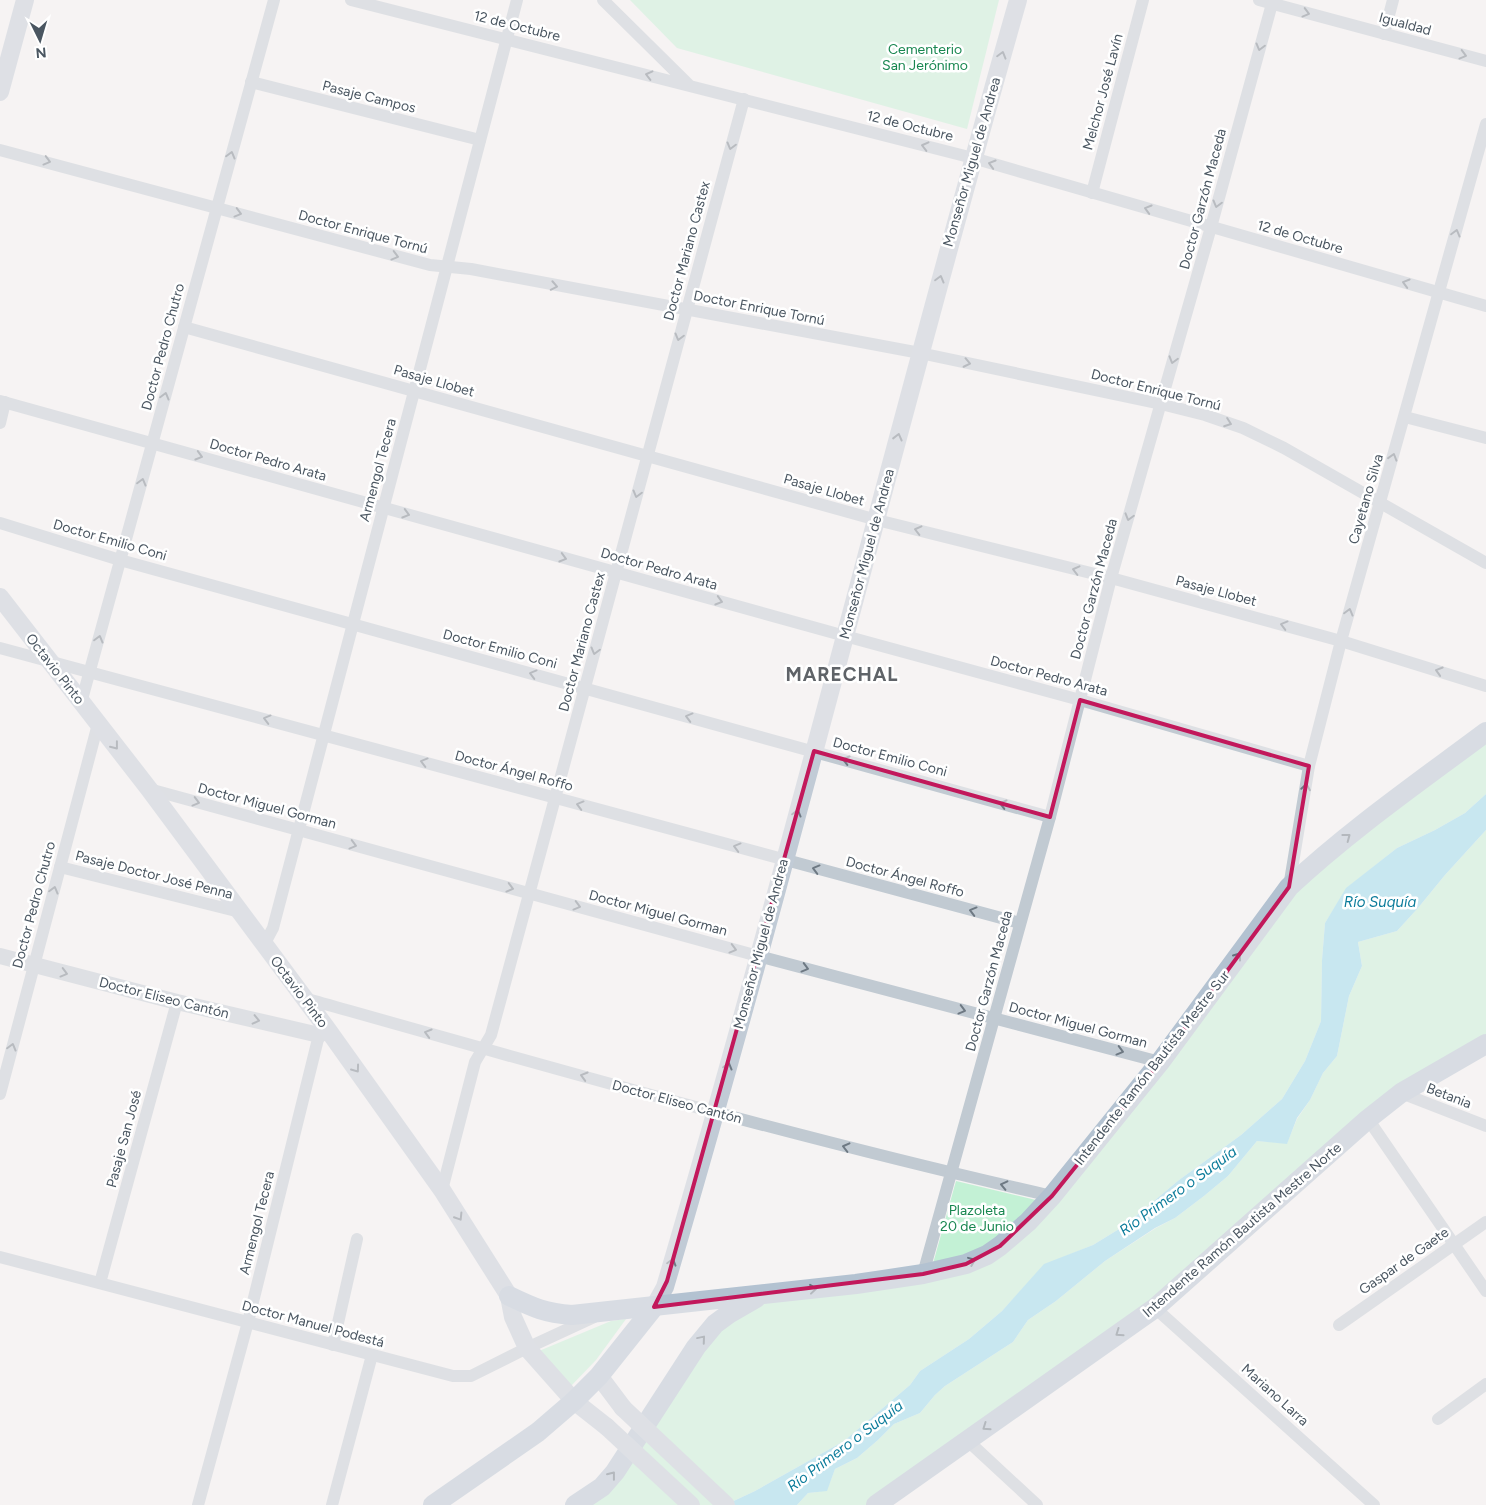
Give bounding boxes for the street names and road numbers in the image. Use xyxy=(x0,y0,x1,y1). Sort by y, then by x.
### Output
street label: 12 de Octubre xyxy=(472,7,562,45)
street label: Igualdad xyxy=(1377,9,1433,39)
street label: Melchor José Lavín xyxy=(1079,32,1127,152)
street label: Monseñor Miguel de Andrea xyxy=(940,75,1004,249)
street label: Pasaje Campos xyxy=(321,77,417,117)
street label: 12 de Octubre xyxy=(865,107,955,145)
street label: Doctor Garzón Maceda xyxy=(1176,127,1230,271)
street label: Doctor Mariano Castex xyxy=(660,179,714,323)
street label: Doctor Enrique Tornú xyxy=(296,207,430,257)
street label: 12 de Octubre xyxy=(1255,217,1345,257)
street label: Doctor Pedro Chutro xyxy=(138,282,188,412)
street label: Doctor Enrique Tornú xyxy=(692,287,826,329)
street label: Pasaje Llobet xyxy=(392,361,476,401)
street label: Doctor Enrique Tornú xyxy=(1089,366,1223,414)
street label: Armengol Tecera xyxy=(356,417,400,523)
street label: Doctor Pedro Arata xyxy=(208,435,328,485)
street label: Cayetano Silva xyxy=(1345,452,1387,546)
street label: Monseñor Miguel de Andrea xyxy=(836,467,898,641)
street label: Pasaje Llobet xyxy=(782,470,866,510)
street label: Doctor Emilio Coni xyxy=(51,516,169,564)
street label: Doctor Garzón Maceda xyxy=(1067,517,1121,661)
street label: Doctor Pedro Arata xyxy=(599,544,719,594)
street label: Doctor Mariano Castex xyxy=(555,570,609,714)
street label: Pasaje Llobet xyxy=(1174,572,1258,610)
street label: Doctor Emilio Coni xyxy=(441,626,559,672)
street label: Octavio Pinto xyxy=(22,630,88,708)
street label: Doctor Pedro Arata xyxy=(988,652,1110,700)
street label: Doctor Emilio Coni xyxy=(831,734,949,780)
street label: Doctor Ángel Roffo xyxy=(453,747,575,795)
street label: Doctor Miguel Gorman xyxy=(196,779,338,833)
street label: Doctor Pedro Chutro xyxy=(9,840,59,970)
street label: Pasaje Doctor José Penna xyxy=(73,847,235,903)
street label: Doctor Ángel Roffo xyxy=(844,853,966,901)
street label: Monseñor Miguel de Andrea xyxy=(730,857,792,1031)
street label: Doctor Miguel Gorman xyxy=(587,886,729,940)
street label: Doctor Garzón Maceda xyxy=(962,909,1016,1053)
street label: Octavio Pinto xyxy=(267,953,331,1031)
street label: Intendente Ramón Bautista Mestre Sur xyxy=(1071,967,1233,1169)
street label: Doctor Eliseo Cantón xyxy=(97,974,231,1022)
street label: Doctor Miguel Gorman xyxy=(1007,998,1149,1052)
street label: Doctor Eliseo Cantón xyxy=(610,1077,744,1128)
street label: Betania xyxy=(1424,1080,1474,1112)
street label: Pasaje San José xyxy=(103,1088,145,1190)
street label: Intendente Ramón Bautista Mestre Norte xyxy=(1139,1139,1345,1321)
street label: Armengol Tecera xyxy=(236,1169,278,1277)
street label: Gaspar de Gaete xyxy=(1356,1224,1452,1298)
street label: Doctor Manuel Podestá xyxy=(240,1297,386,1351)
street label: Mariano Larra xyxy=(1238,1360,1312,1430)

